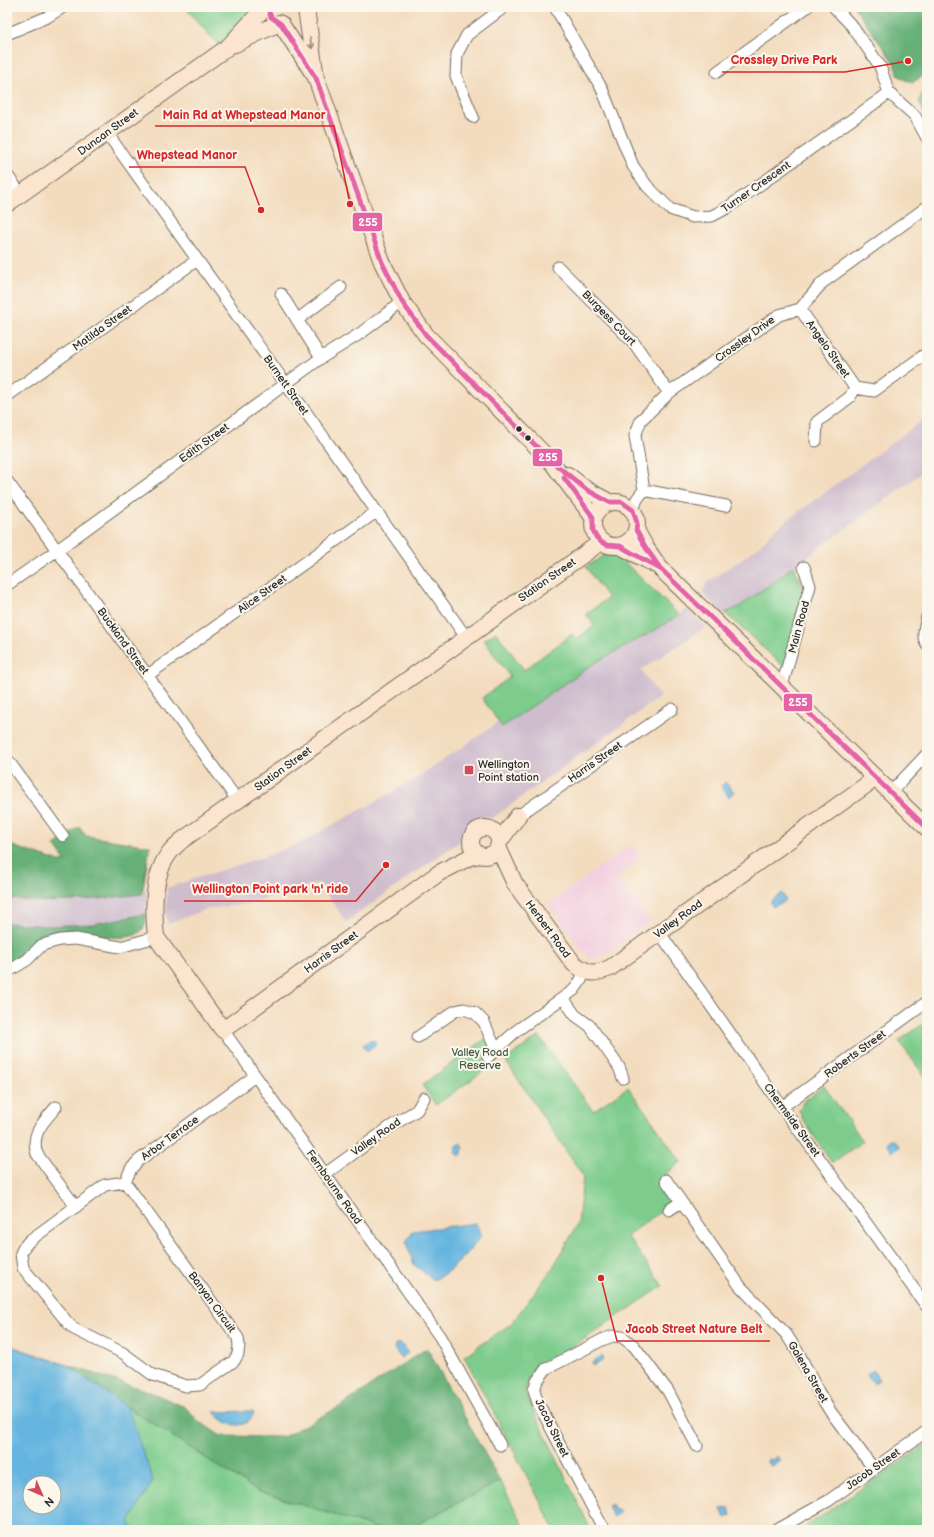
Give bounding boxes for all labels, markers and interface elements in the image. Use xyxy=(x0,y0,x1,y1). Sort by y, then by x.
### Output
one-way arrow xyxy=(307,36,315,49)
callout: Crossley Drive Park xyxy=(722,48,845,72)
text: Crossley Drive Park xyxy=(731,53,838,68)
callout: Main Rd at Whepstead Manor xyxy=(155,102,334,126)
street label: Duncan Street xyxy=(75,105,141,158)
text: Main Rd at Whepstead Manor xyxy=(162,108,326,123)
callout: Whepstead Manor xyxy=(129,143,245,167)
text: Whepstead Manor xyxy=(137,148,237,163)
street label: Turner Crescent xyxy=(719,158,793,216)
line badge: 255 xyxy=(352,212,383,232)
text: 255 xyxy=(358,216,378,229)
street label: Burgess Court xyxy=(579,288,639,349)
street label: Matilda Street xyxy=(70,302,134,354)
street label: Crossley Drive xyxy=(713,313,778,365)
street label: Angelo Street xyxy=(803,318,853,381)
street label: Burnett Street xyxy=(261,353,312,418)
street label: Edith Street xyxy=(176,420,232,465)
unlabelled marker xyxy=(514,424,524,434)
unlabelled marker xyxy=(523,433,533,443)
line badge: 255 xyxy=(532,448,563,467)
text: 255 xyxy=(538,451,558,464)
street label: Station Street xyxy=(516,555,579,605)
street label: Alice Street xyxy=(235,572,289,616)
street label: Main Road xyxy=(786,599,812,655)
street label: Buckland Street xyxy=(95,605,152,677)
line badge: 255 xyxy=(783,693,813,712)
text: 255 xyxy=(788,696,808,709)
street label: Harris Street xyxy=(565,738,625,785)
street label: Station Street xyxy=(252,744,315,794)
place label: Wellington Point station xyxy=(478,758,539,784)
marker: Wellington Point station xyxy=(463,764,475,776)
callout: Wellington Point park 'n' ride xyxy=(184,877,356,901)
text: Wellington Point park 'n' ride xyxy=(192,882,348,897)
street label: Valley Road xyxy=(651,897,705,941)
street label: Herbert Road xyxy=(523,898,573,960)
street label: Harris Street xyxy=(302,928,361,976)
street label: Roberts Street xyxy=(822,1027,889,1081)
park label: Valley Road Reserve xyxy=(451,1046,509,1072)
street label: Chermside Street xyxy=(761,1081,823,1160)
street label: Arbor Terrace xyxy=(139,1112,202,1163)
street label: Valley Road xyxy=(349,1115,403,1159)
street label: Fernbourne Road xyxy=(304,1147,364,1227)
street label: Banyan Circuit xyxy=(186,1269,239,1335)
callout: Jacob Street Nature Belt xyxy=(617,1317,770,1341)
text: Jacob Street Nature Belt xyxy=(625,1322,763,1337)
street label: Galena Street xyxy=(785,1339,831,1406)
street label: Jacob Street xyxy=(532,1397,572,1460)
street label: Jacob Street xyxy=(843,1445,903,1492)
north arrow xyxy=(22,1475,62,1515)
text: N xyxy=(41,1494,56,1509)

